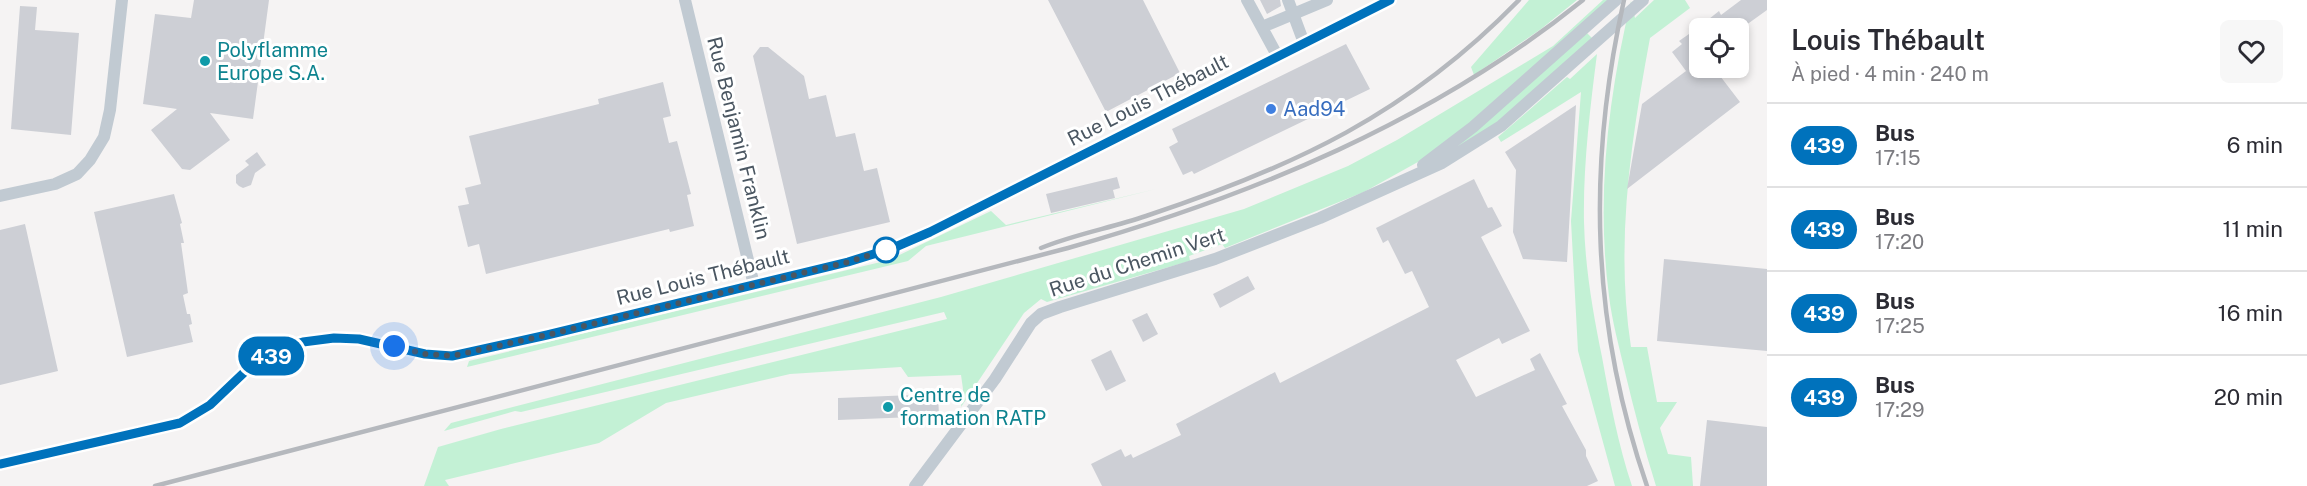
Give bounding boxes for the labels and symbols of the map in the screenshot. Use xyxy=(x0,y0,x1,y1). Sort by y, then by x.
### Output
street label: Rue Benjamin Franklin xyxy=(702,34,776,242)
place label: Polyflamme Europe S.A. xyxy=(217,38,328,85)
street label: Rue Louis Thébault xyxy=(1063,49,1233,151)
marker: Polyflamme Europe S.A. xyxy=(198,54,212,68)
place label: Aad94 xyxy=(1283,97,1345,121)
marker: Aad94 xyxy=(1264,102,1278,116)
street label: Rue du Chemin Vert xyxy=(1046,222,1228,302)
unlabelled marker xyxy=(873,237,899,263)
street label: Rue Louis Thébault xyxy=(614,244,792,310)
your location xyxy=(379,331,409,361)
line badge: 439 xyxy=(236,336,306,376)
place label: Centre de formation RATP xyxy=(900,383,1046,430)
marker: Centre de formation RATP xyxy=(881,400,895,414)

